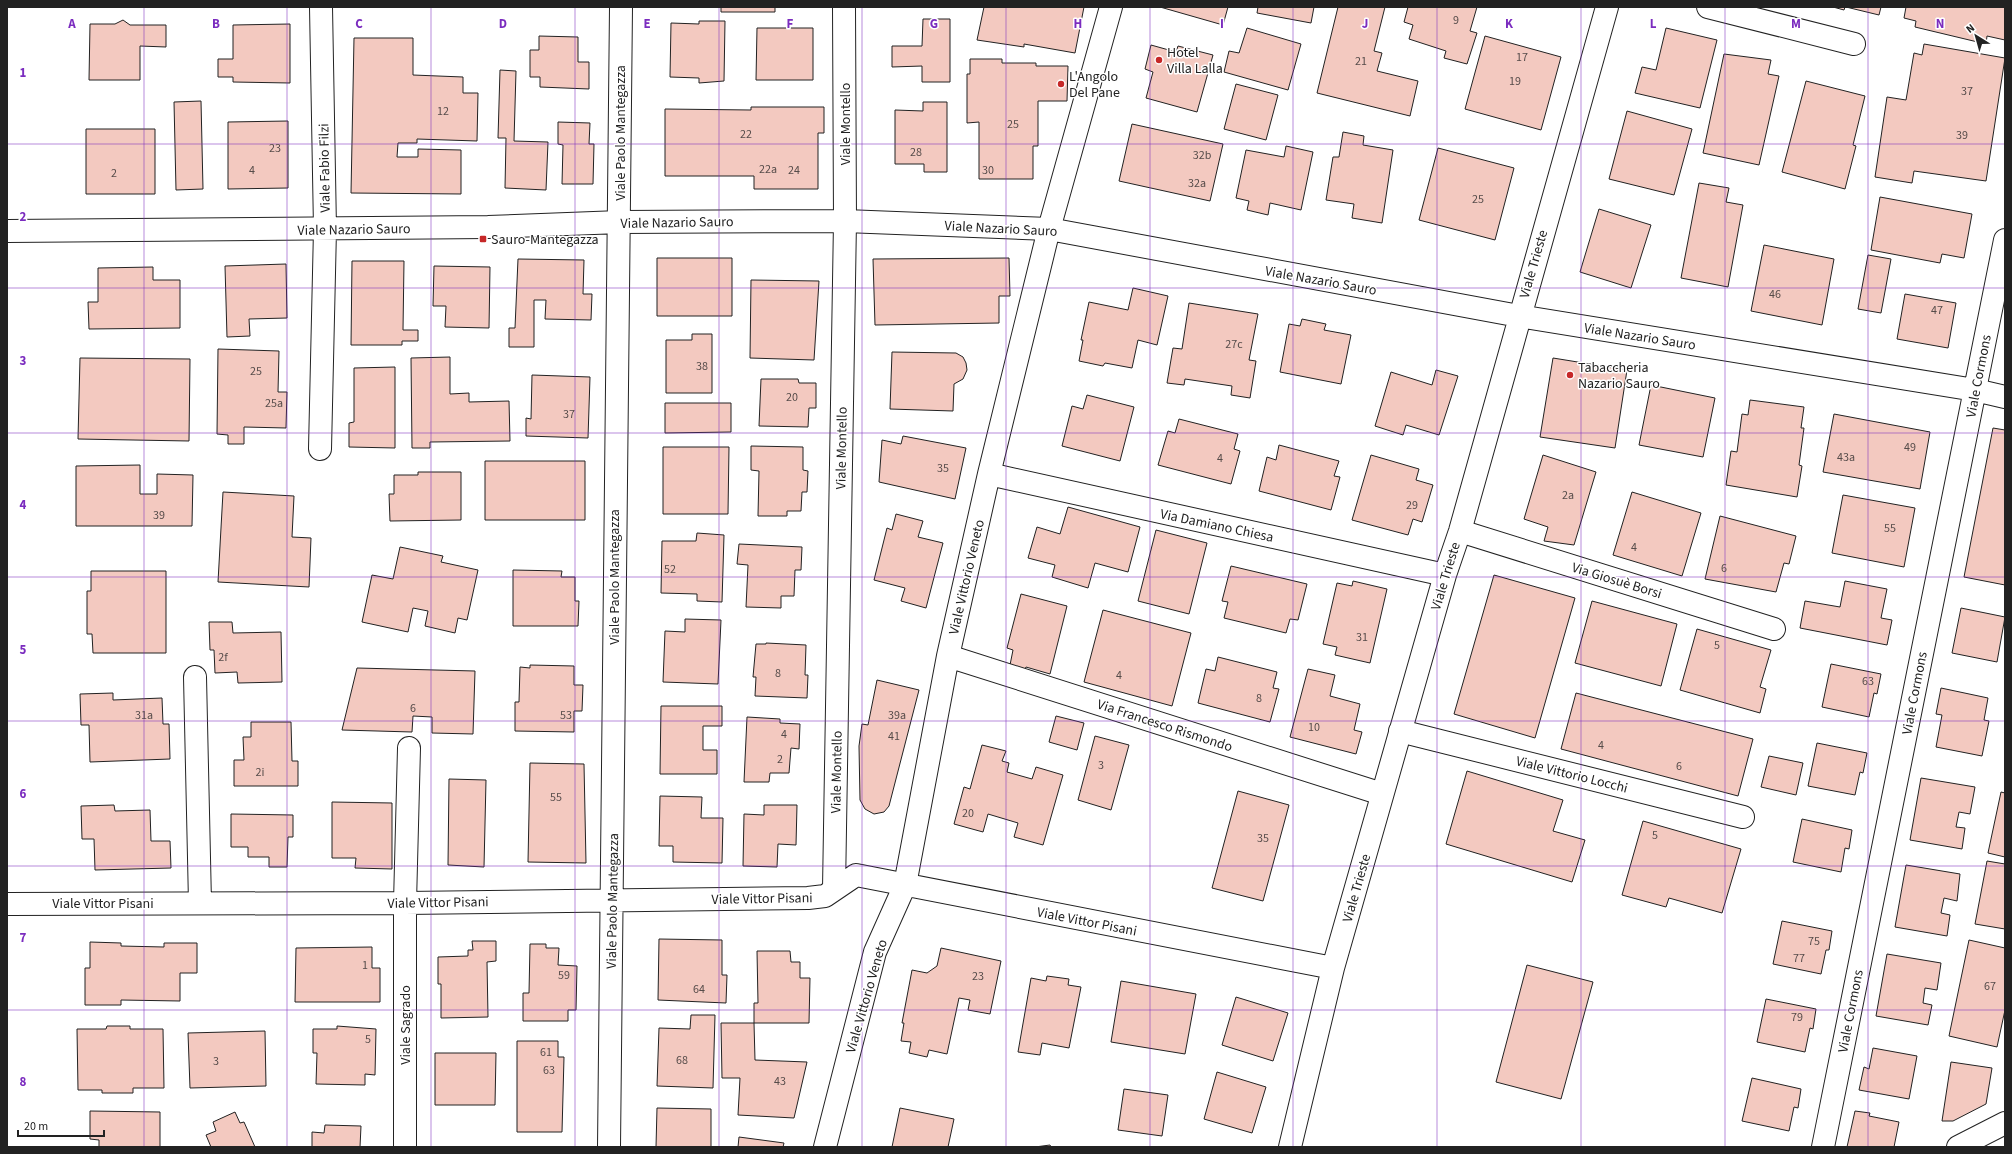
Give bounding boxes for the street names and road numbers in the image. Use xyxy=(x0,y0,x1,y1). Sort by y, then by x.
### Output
street label: Viale Paolo Mantegazza xyxy=(611,65,631,201)
street label: Viale Montello xyxy=(836,83,856,165)
street label: Viale Fabio Filzi xyxy=(314,123,336,213)
street label: Viale Nazario Sauro xyxy=(620,212,734,234)
street label: Viale Nazario Sauro xyxy=(944,216,1058,242)
street label: Viale Nazario Sauro xyxy=(297,219,411,241)
street label: Viale Trieste xyxy=(1515,228,1553,301)
street label: Viale Nazario Sauro xyxy=(1263,261,1378,301)
street label: Viale Nazario Sauro xyxy=(1582,318,1697,356)
street label: Viale Cormons xyxy=(1961,333,1997,419)
street label: Viale Montello xyxy=(831,407,853,490)
street label: Via Damiano Chiesa xyxy=(1158,504,1275,548)
street label: Viale Paolo Mantegazza xyxy=(605,509,625,645)
street label: Viale Vittorio Veneto xyxy=(944,518,990,637)
street label: Viale Trieste xyxy=(1426,540,1466,613)
street label: Via Giosuè Borsi xyxy=(1569,558,1664,604)
street label: Viale Cormons xyxy=(1897,650,1933,736)
street label: Via Francesco Rismondo xyxy=(1094,695,1235,757)
street label: Viale Montello xyxy=(826,731,848,814)
street label: Viale Vittorio Locchi xyxy=(1514,751,1630,799)
street label: Viale Paolo Mantegazza xyxy=(602,833,624,969)
street label: Viale Trieste xyxy=(1338,852,1376,925)
street label: Viale Vittor Pisani xyxy=(711,888,813,910)
street label: Viale Vittor Pisani xyxy=(387,892,489,914)
street label: Viale Vittor Pisani xyxy=(52,894,154,914)
street label: Viale Vittor Pisani xyxy=(1035,902,1138,941)
street label: Viale Vittorio Veneto xyxy=(841,937,893,1055)
street label: Viale Cormons xyxy=(1833,968,1869,1054)
street label: Viale Sagrado xyxy=(396,985,416,1065)

